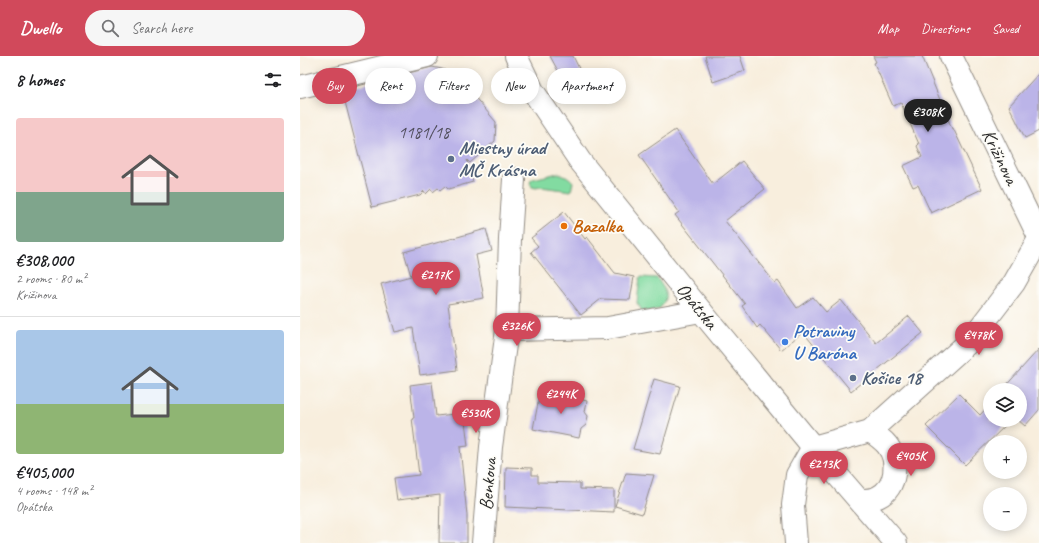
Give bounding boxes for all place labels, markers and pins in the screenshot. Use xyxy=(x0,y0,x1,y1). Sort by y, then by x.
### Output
pin: €308K xyxy=(900,99,956,133)
place label: Miestny úrad MČ Krásna xyxy=(459,136,549,182)
marker: Miestny úrad MČ Krásna xyxy=(446,154,456,164)
place label: Bazalka xyxy=(572,214,625,238)
marker: Bazalka xyxy=(559,221,569,231)
pin: €217K xyxy=(408,262,464,296)
pin: €326K xyxy=(489,313,545,347)
place label: Potraviny U Baróna xyxy=(793,319,857,365)
pin: €478K xyxy=(951,322,1007,356)
marker: Potraviny U Baróna xyxy=(780,337,790,347)
place label: Košice 18 xyxy=(861,366,924,390)
marker: Košice 18 xyxy=(848,373,858,383)
pin: €244K xyxy=(533,381,589,415)
pin: €530K xyxy=(448,400,504,434)
pin: €405K xyxy=(883,443,939,477)
pin: €213K xyxy=(796,451,852,485)

